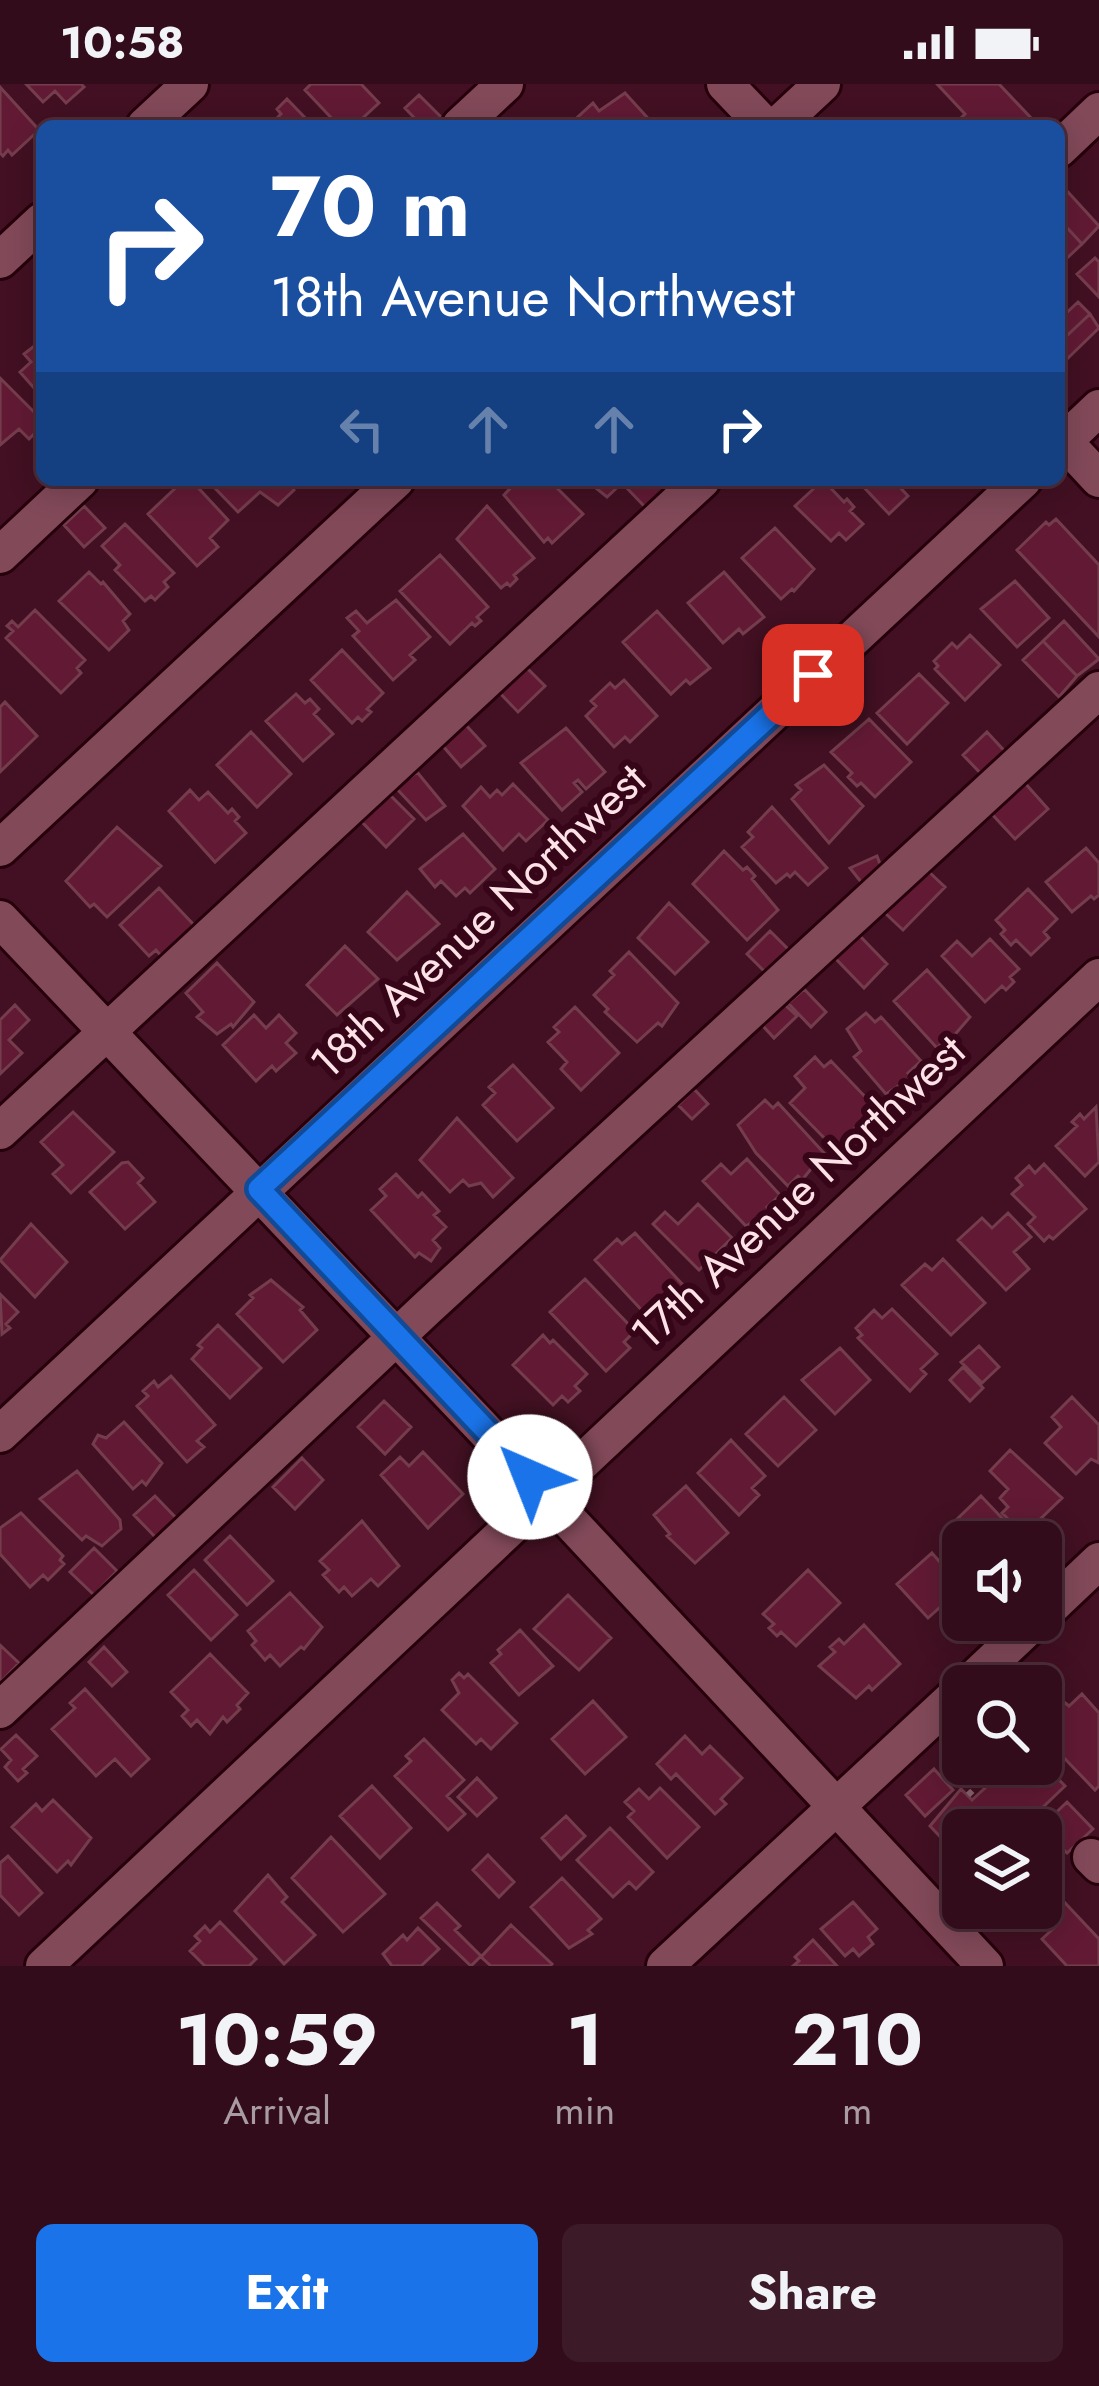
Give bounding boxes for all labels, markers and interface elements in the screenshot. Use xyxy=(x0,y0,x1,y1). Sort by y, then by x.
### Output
text: 10:58 xyxy=(60,10,184,75)
text: 70 m xyxy=(270,146,470,268)
icon: right xyxy=(72,168,228,324)
text: 18th Avenue Northwest xyxy=(270,258,795,336)
icon: left xyxy=(329,396,395,462)
icon: ahead xyxy=(455,396,521,462)
icon: ahead xyxy=(581,396,647,462)
icon: right xyxy=(707,396,773,462)
pin xyxy=(762,624,864,726)
icon: arrive xyxy=(780,642,846,708)
street label: 18th Avenue Northwest xyxy=(296,748,660,1094)
street label: 17th Avenue Northwest xyxy=(616,1019,980,1365)
position arrow xyxy=(467,1414,593,1540)
map controls xyxy=(942,1521,1062,1929)
button: sound xyxy=(942,1521,1062,1641)
button: search xyxy=(942,1665,1062,1785)
button: layers xyxy=(942,1809,1062,1929)
text: 10:59 xyxy=(176,1988,378,2092)
text: 1 xyxy=(566,1988,603,2092)
text: 210 xyxy=(791,1988,923,2092)
text: Arrival xyxy=(223,2082,331,2139)
text: min xyxy=(554,2082,615,2139)
text: m xyxy=(842,2082,872,2139)
button: Exit xyxy=(36,2224,538,2362)
button: Share xyxy=(562,2224,1063,2362)

